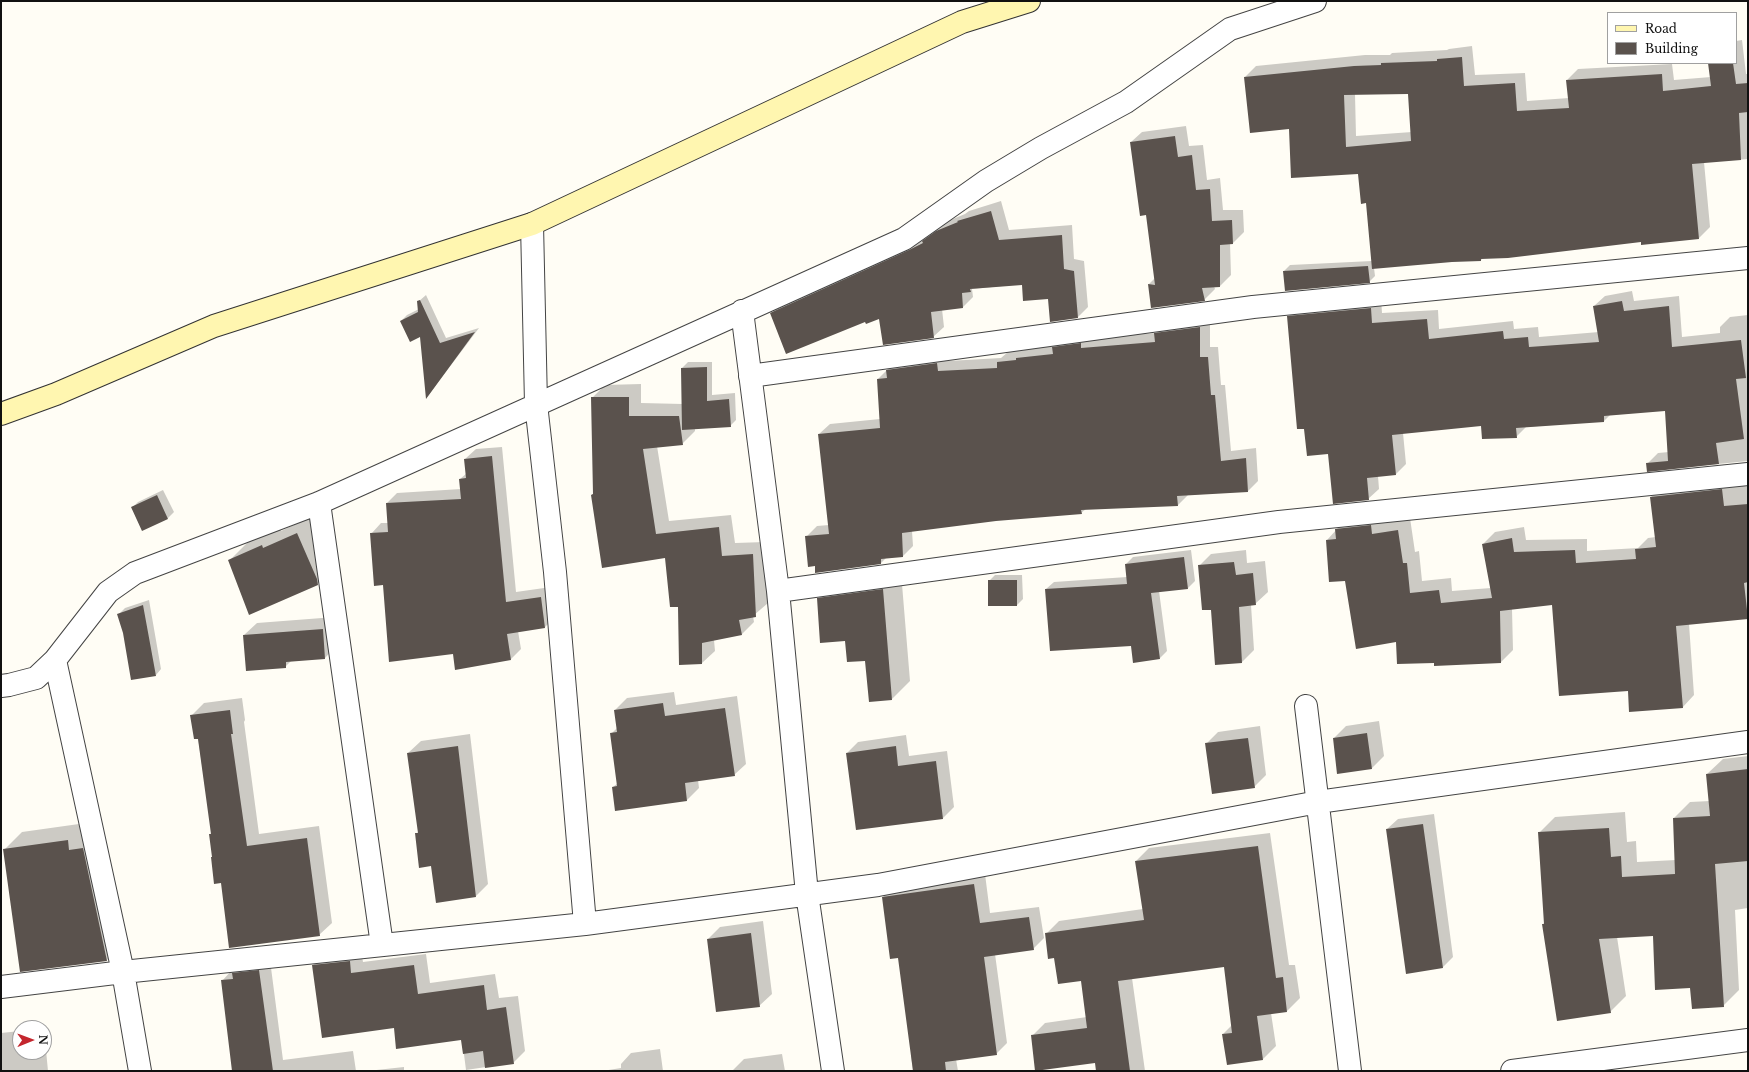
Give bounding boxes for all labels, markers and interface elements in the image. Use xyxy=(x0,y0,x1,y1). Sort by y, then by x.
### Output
legend xyxy=(1607,12,1737,64)
text: Road xyxy=(1645,21,1677,36)
text: Building xyxy=(1645,41,1698,56)
north arrow xyxy=(12,1020,52,1060)
text: N xyxy=(36,1035,50,1045)

